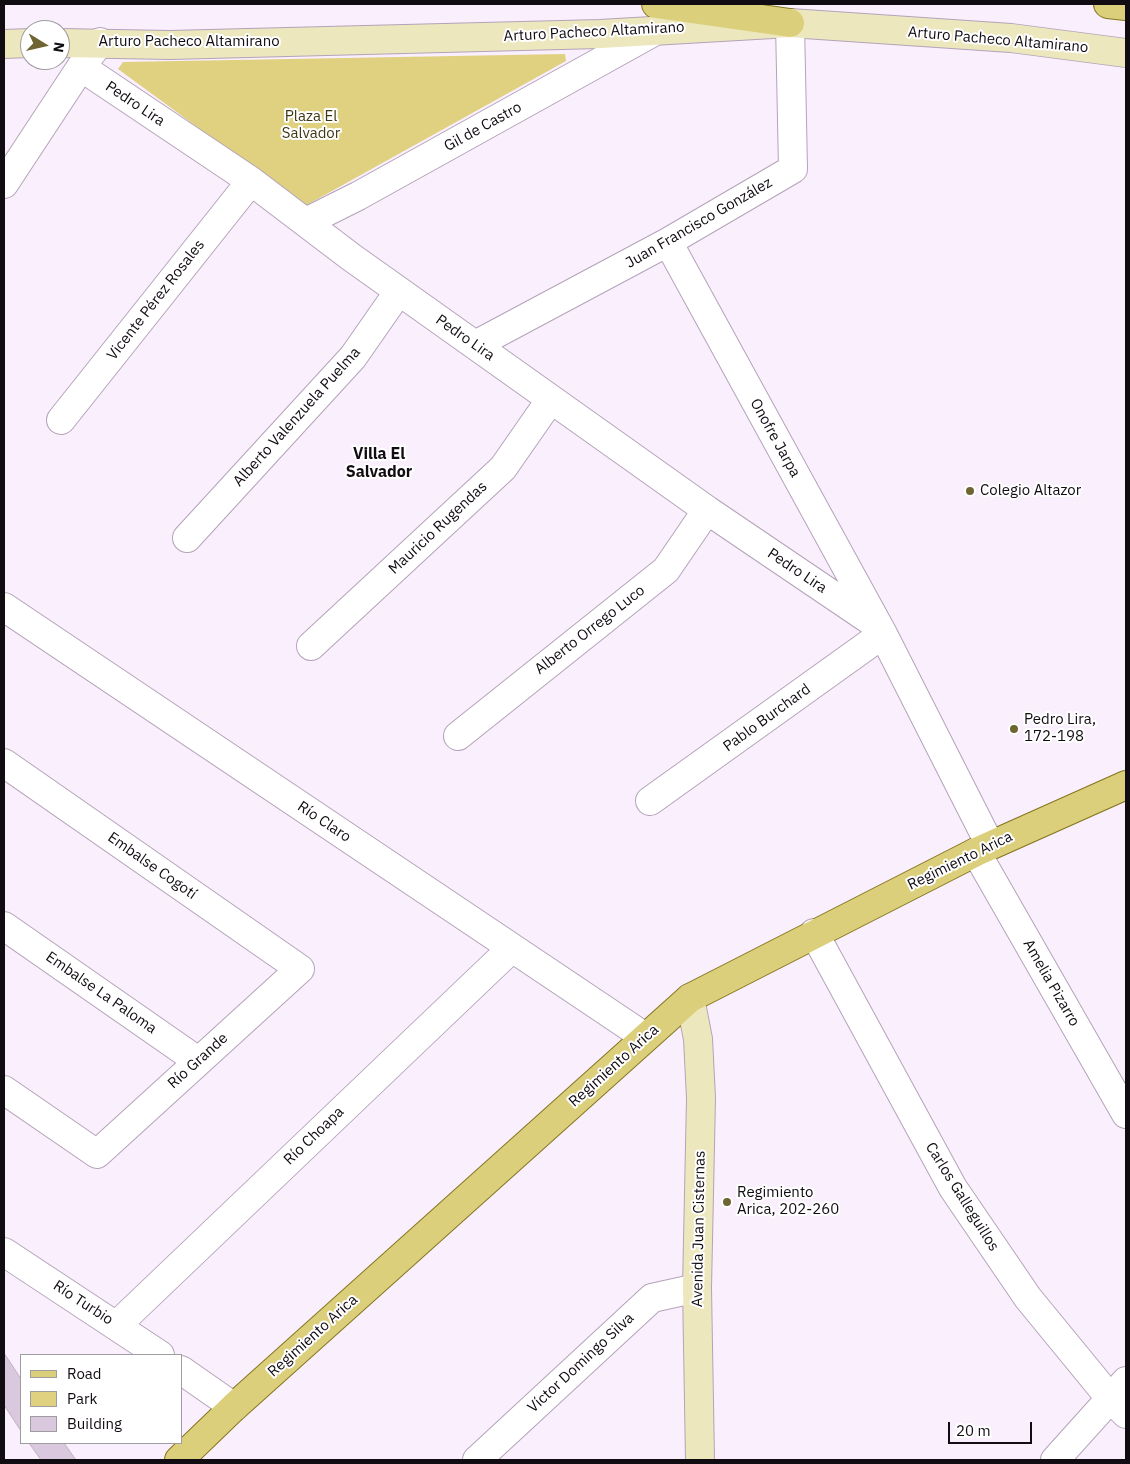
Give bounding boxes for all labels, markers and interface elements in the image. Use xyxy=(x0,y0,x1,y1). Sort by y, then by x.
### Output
street label: Arturo Pacheco Altamirano xyxy=(503,18,685,46)
north arrow xyxy=(20,20,70,70)
street label: Arturo Pacheco Altamirano xyxy=(907,23,1089,57)
street label: Arturo Pacheco Altamirano xyxy=(98,33,280,51)
text: N xyxy=(49,41,69,54)
street label: Pedro Lira xyxy=(102,78,168,130)
street label: Gil de Castro xyxy=(441,98,525,156)
park label: Plaza El Salvador xyxy=(282,108,340,143)
street label: Juan Francisco González xyxy=(623,174,775,272)
street label: Vicente Pérez Rosales xyxy=(103,236,209,364)
street label: Pedro Lira xyxy=(432,311,498,365)
street label: Alberto Valenzuela Puelma xyxy=(230,344,364,490)
street label: Onofre Jarpa xyxy=(746,395,804,481)
district label: Villa El Salvador xyxy=(346,444,412,482)
street label: Mauricio Rugendas xyxy=(385,478,491,578)
place label: Colegio Altazor xyxy=(980,482,1081,500)
marker: Colegio Altazor xyxy=(964,485,976,497)
street label: Pedro Lira xyxy=(764,545,830,597)
street label: Alberto Orrego Luco xyxy=(531,581,649,679)
street label: Pablo Burchard xyxy=(720,680,814,756)
place label: Pedro Lira, 172-198 xyxy=(1024,711,1096,746)
marker: Pedro Lira, 172-198 xyxy=(1008,723,1020,735)
street label: Río Claro xyxy=(294,798,354,846)
street label: Regimiento Arica xyxy=(905,828,1015,894)
street label: Embalse Cogotí xyxy=(104,829,200,903)
street label: Amelia Pizarro xyxy=(1019,936,1083,1030)
street label: Embalse La Paloma xyxy=(42,948,160,1038)
street label: Regimiento Arica xyxy=(565,1021,663,1111)
street label: Río Grande xyxy=(164,1029,232,1093)
street label: Río Choapa xyxy=(280,1103,348,1169)
street label: Carlos Galleguillos xyxy=(921,1139,1003,1255)
street label: Avenida Juan Cisternas xyxy=(689,1151,709,1307)
place label: Regimiento Arica, 202-260 xyxy=(737,1184,839,1219)
marker: Regimiento Arica, 202-260 xyxy=(721,1196,733,1208)
street label: Río Turbio xyxy=(50,1277,116,1329)
street label: Regimiento Arica xyxy=(264,1291,362,1381)
street label: Víctor Domingo Silva xyxy=(524,1309,638,1417)
legend xyxy=(20,1354,182,1444)
text: Road xyxy=(67,1364,102,1383)
text: Park xyxy=(67,1389,97,1408)
scale bar xyxy=(950,1412,1034,1444)
text: Building xyxy=(67,1414,122,1433)
text: 20 m xyxy=(956,1421,991,1440)

